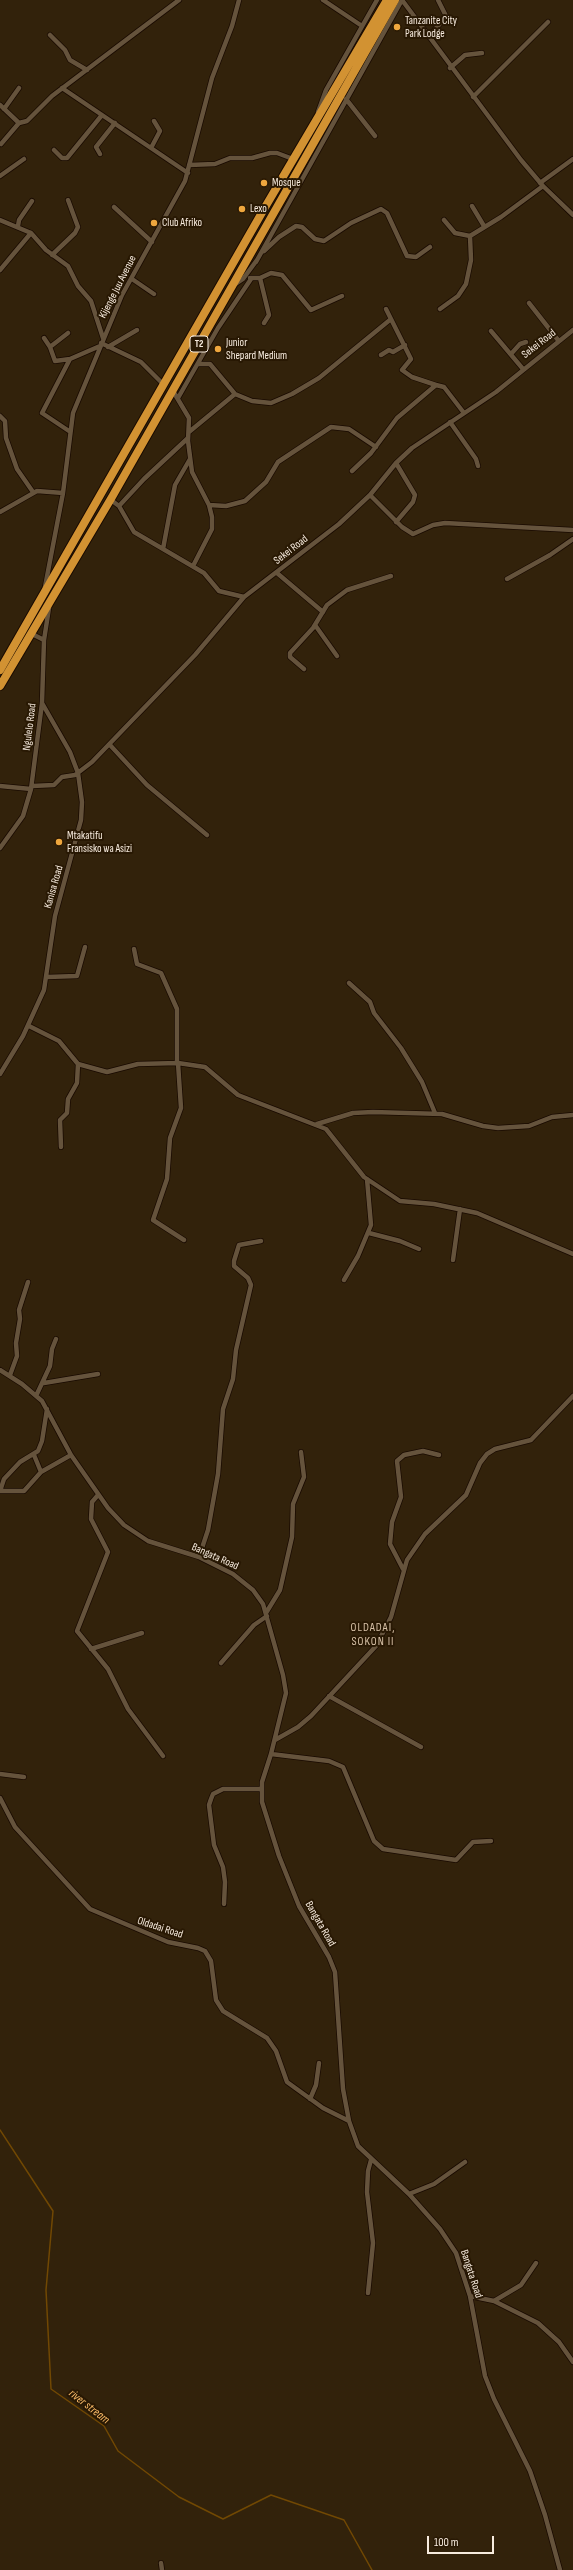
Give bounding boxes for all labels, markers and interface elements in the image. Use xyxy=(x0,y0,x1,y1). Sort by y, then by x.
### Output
place label: Tanzanite City Park Lodge xyxy=(405,14,457,40)
marker: Tanzanite City Park Lodge xyxy=(392,22,402,32)
place label: Mosque xyxy=(272,176,301,190)
marker: Mosque xyxy=(259,178,269,188)
place label: Lexo xyxy=(250,202,267,216)
marker: Lexo xyxy=(237,204,247,214)
place label: Club Afriko xyxy=(162,216,202,230)
marker: Club Afriko xyxy=(149,218,159,228)
street label: Kijenge Juu Avenue xyxy=(97,253,139,321)
street label: Sekei Road xyxy=(519,327,559,361)
road number: T2 xyxy=(190,336,208,352)
place label: Junior Shepard Medium xyxy=(226,336,287,362)
marker: Junior Shepard Medium xyxy=(213,344,223,354)
street label: Sekei Road xyxy=(271,533,311,567)
street label: Ngulelo Road xyxy=(21,702,39,752)
place label: Mtakatifu Fransisko wa Asizi xyxy=(67,829,132,855)
marker: Mtakatifu Fransisko wa Asizi xyxy=(54,837,64,847)
street label: Kanisa Road xyxy=(42,864,66,910)
street label: Bangata Road xyxy=(189,1541,241,1573)
district label: OLDADAI, SOKON II xyxy=(351,1621,395,1649)
street label: Bangata Road xyxy=(302,1899,338,1949)
street label: Oldadai Road xyxy=(135,1914,185,1942)
street label: Bangata Road xyxy=(457,2248,485,2300)
water label: river stream xyxy=(66,2387,112,2427)
scale bar xyxy=(429,2528,496,2554)
text: 100 m xyxy=(434,2535,459,2550)

